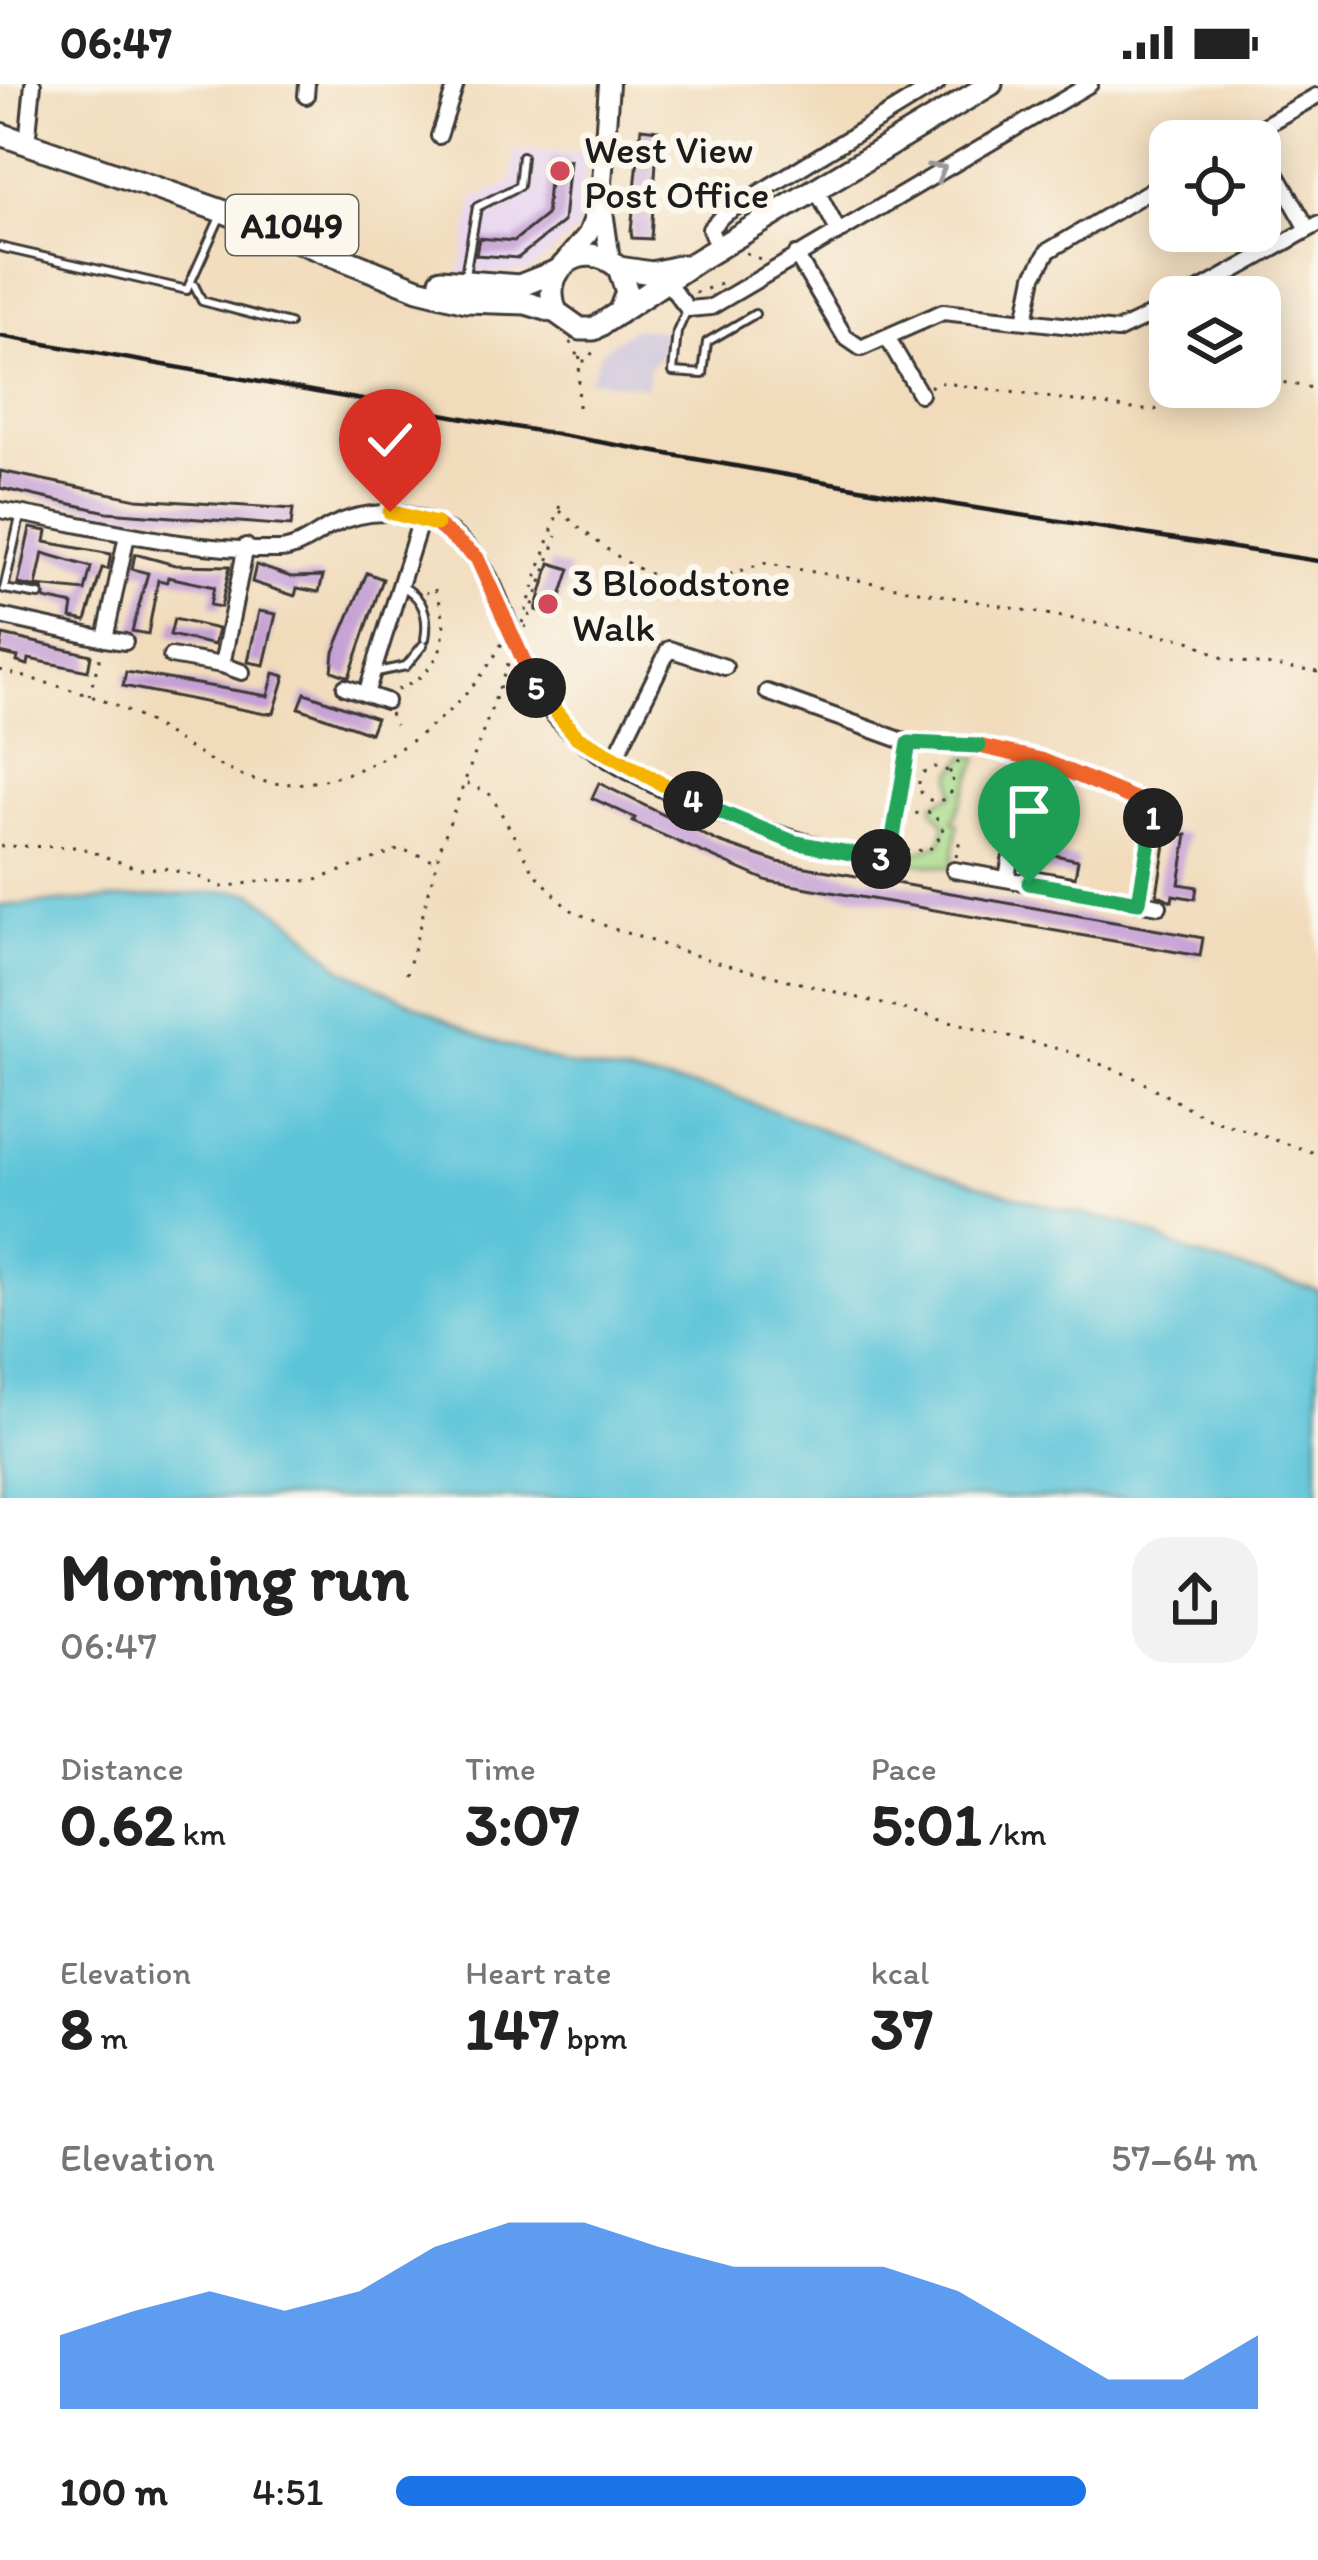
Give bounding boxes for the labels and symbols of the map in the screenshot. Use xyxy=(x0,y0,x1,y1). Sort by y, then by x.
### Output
place label: West View Post Office xyxy=(584,126,769,218)
marker: West View Post Office xyxy=(547,158,573,184)
one-way arrow xyxy=(926,163,947,186)
road number: A1049 xyxy=(226,195,358,255)
pin xyxy=(339,389,441,512)
place label: 3 Bloodstone Walk xyxy=(572,559,790,651)
marker: 3 Bloodstone Walk xyxy=(535,591,561,617)
pin: 5 xyxy=(506,658,566,718)
pin xyxy=(978,760,1080,883)
pin: 4 xyxy=(663,771,723,831)
pin: 1 xyxy=(1123,788,1183,848)
pin: 3 xyxy=(851,829,911,889)

